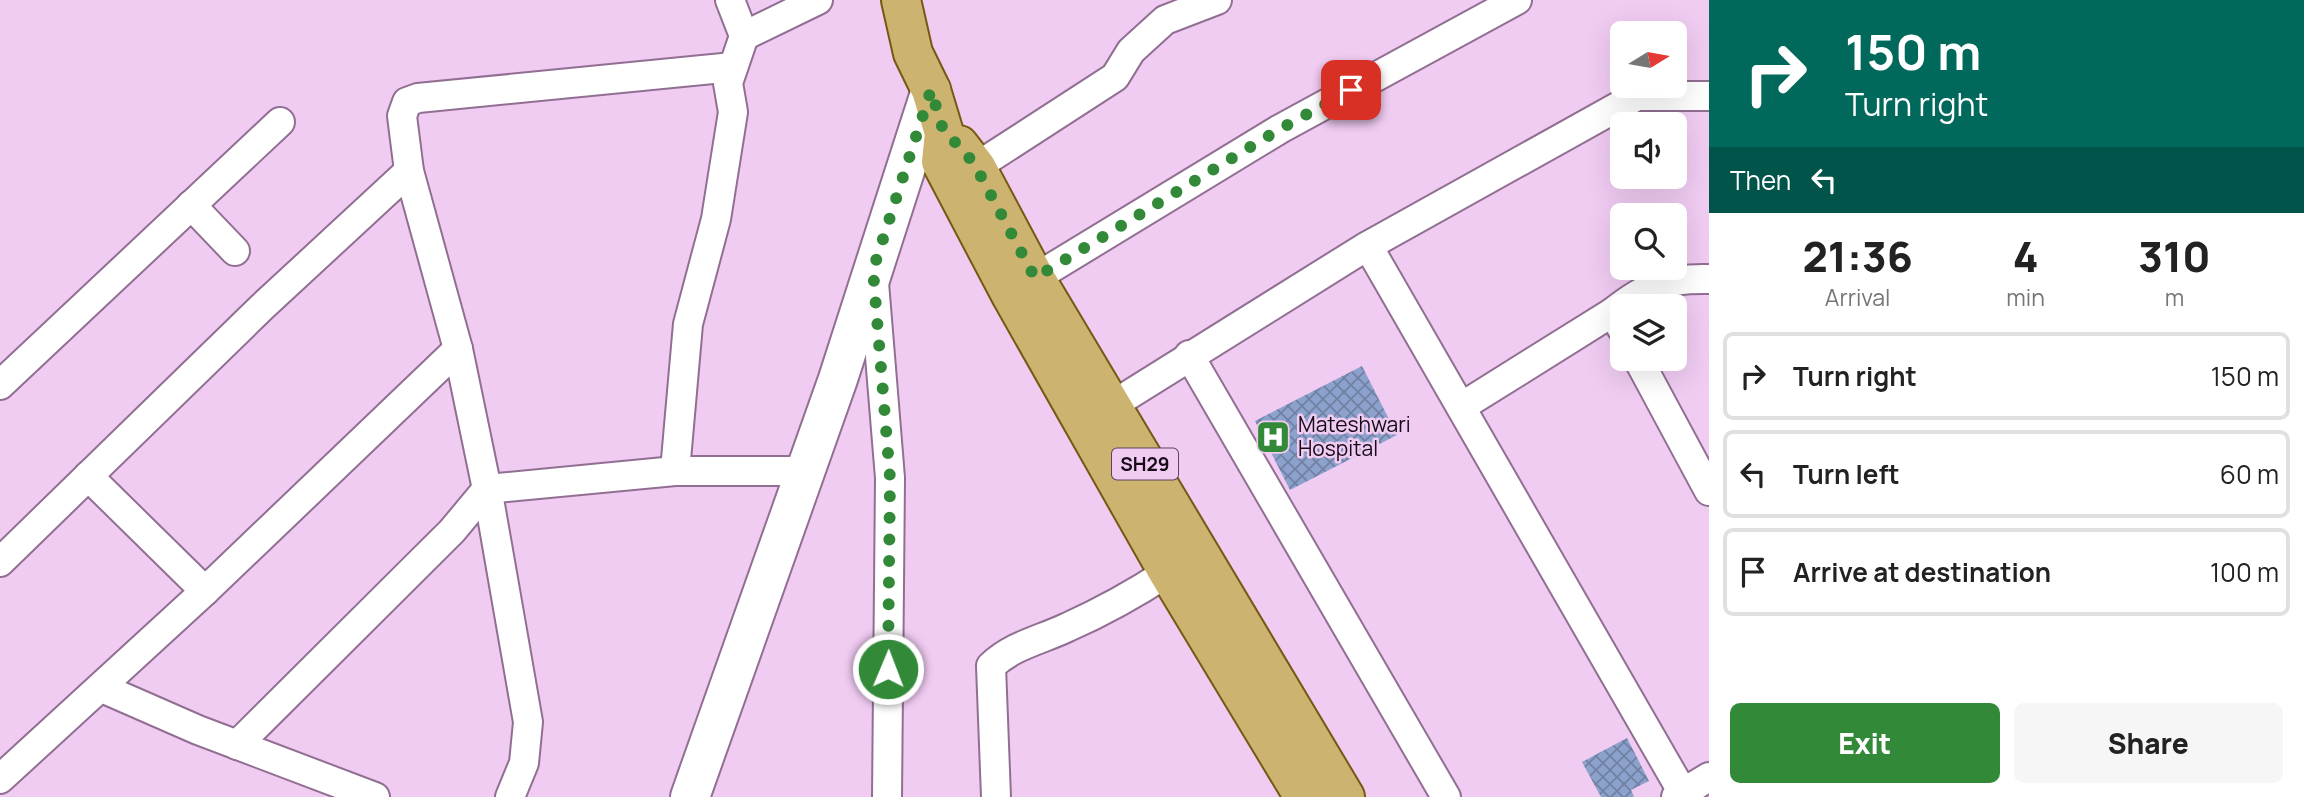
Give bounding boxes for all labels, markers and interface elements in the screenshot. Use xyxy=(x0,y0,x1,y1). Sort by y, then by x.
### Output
text: 150 m xyxy=(1845,18,1981,85)
north arrow xyxy=(1610,21,1687,98)
map controls xyxy=(1610,21,1687,371)
icon: right xyxy=(1730,28,1821,119)
pin xyxy=(1321,60,1381,120)
icon: arrive xyxy=(1332,71,1370,109)
text: Turn right xyxy=(1845,82,1988,126)
button: sound xyxy=(1610,112,1687,189)
icon: left xyxy=(1805,161,1843,199)
text: Then xyxy=(1730,162,1791,198)
button: search xyxy=(1610,203,1687,280)
text: 21:36 xyxy=(1802,227,1913,285)
text: 4 xyxy=(2013,227,2038,285)
text: 310 xyxy=(2138,227,2211,285)
text: Arrival xyxy=(1825,281,1890,313)
text: min xyxy=(2006,281,2045,313)
text: m xyxy=(2165,281,2184,313)
button: layers xyxy=(1610,294,1687,371)
icon: right xyxy=(1734,357,1772,395)
text: Turn right xyxy=(1793,358,1917,394)
text: 150 m xyxy=(2211,358,2279,394)
place label: Mateshwari Hospital xyxy=(1298,410,1411,462)
hospital icon: Mateshwari Hospital xyxy=(1254,418,1292,456)
road number: SH29 xyxy=(1112,449,1178,480)
icon: left xyxy=(1734,455,1772,493)
text: Turn left xyxy=(1793,456,1900,492)
text: 60 m xyxy=(2220,456,2279,492)
icon: arrive xyxy=(1734,553,1772,591)
text: Arrive at destination xyxy=(1793,554,2051,590)
text: 100 m xyxy=(2210,554,2279,590)
position arrow xyxy=(851,632,925,706)
button: Exit xyxy=(1730,703,2000,783)
button: Share xyxy=(2014,703,2283,783)

